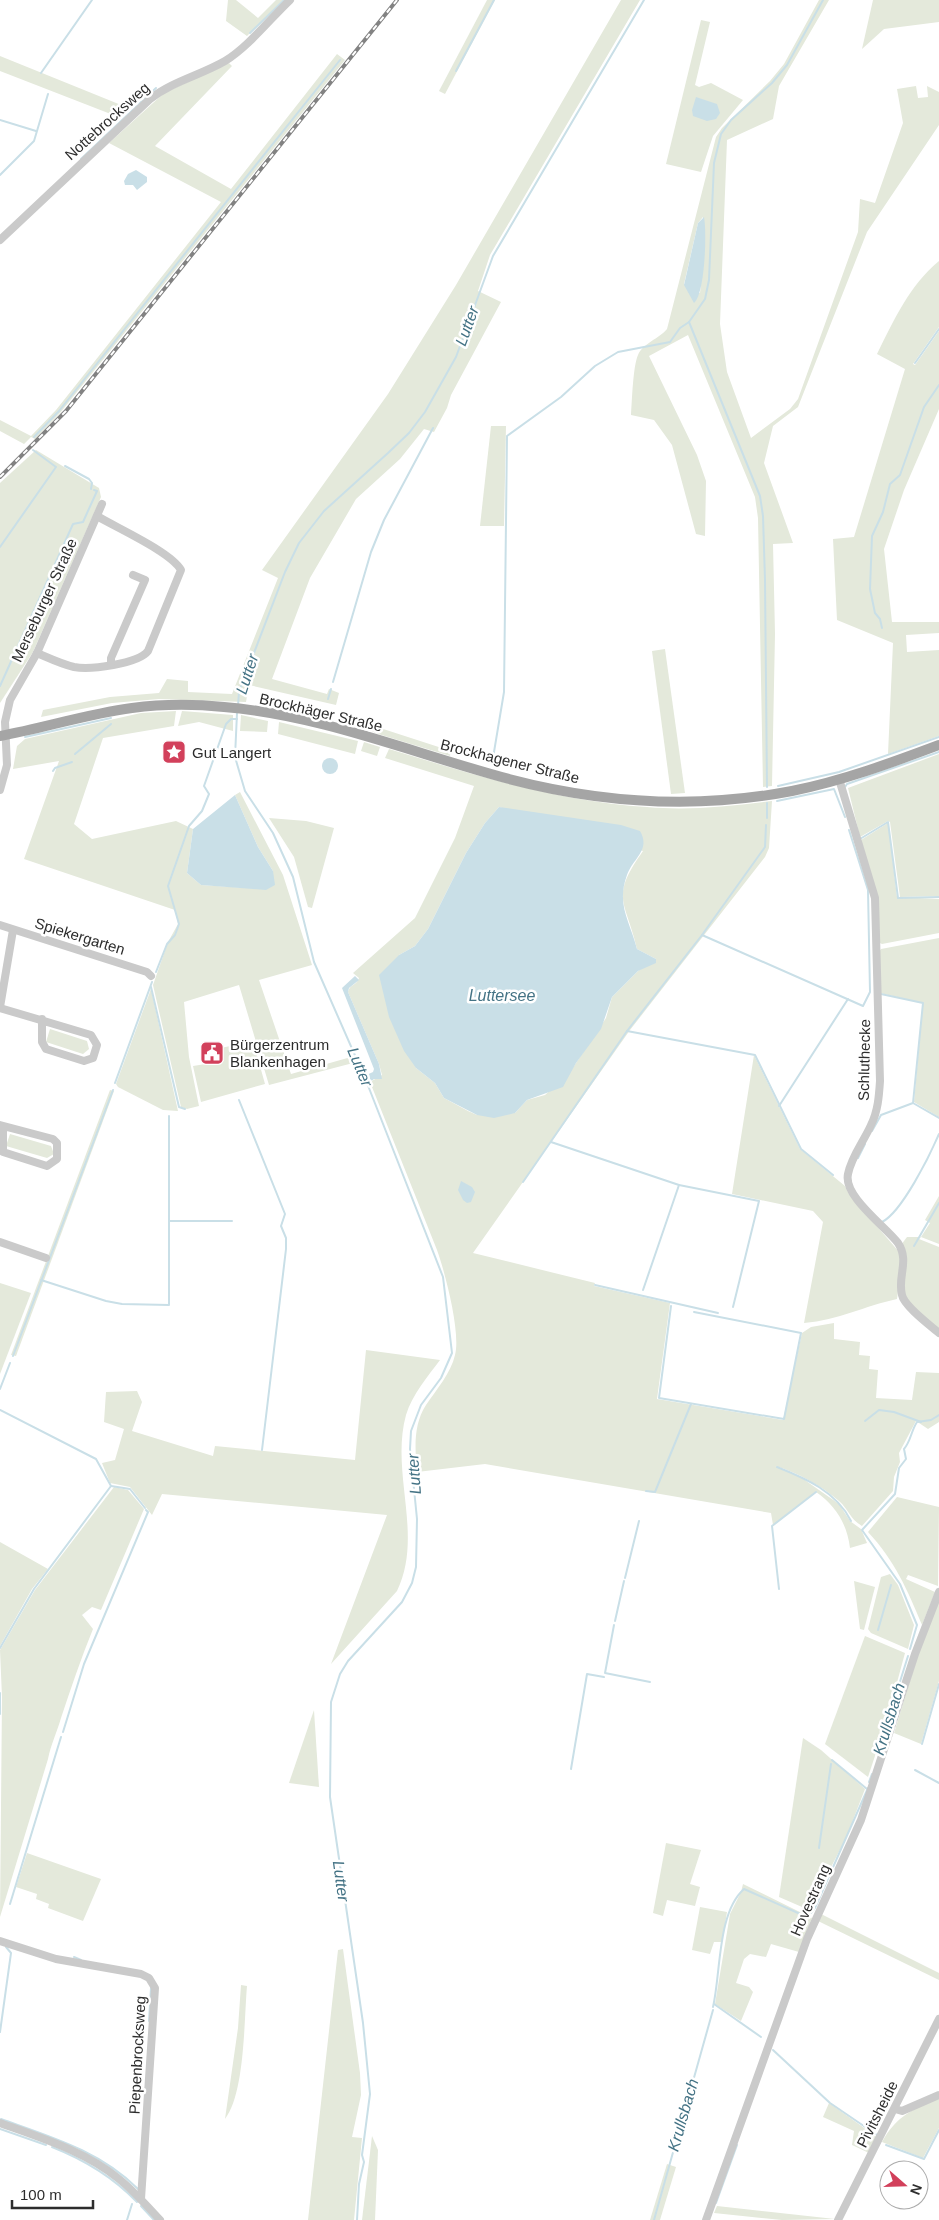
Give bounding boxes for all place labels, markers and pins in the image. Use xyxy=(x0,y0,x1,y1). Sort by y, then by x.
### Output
place icon: Gut Langert xyxy=(161,739,187,765)
place label: Gut Langert xyxy=(192,744,272,761)
place label: Bürgerzentrum Blankenhagen xyxy=(230,1036,329,1070)
public building icon: Bürgerzentrum Blankenhagen xyxy=(199,1040,225,1066)

